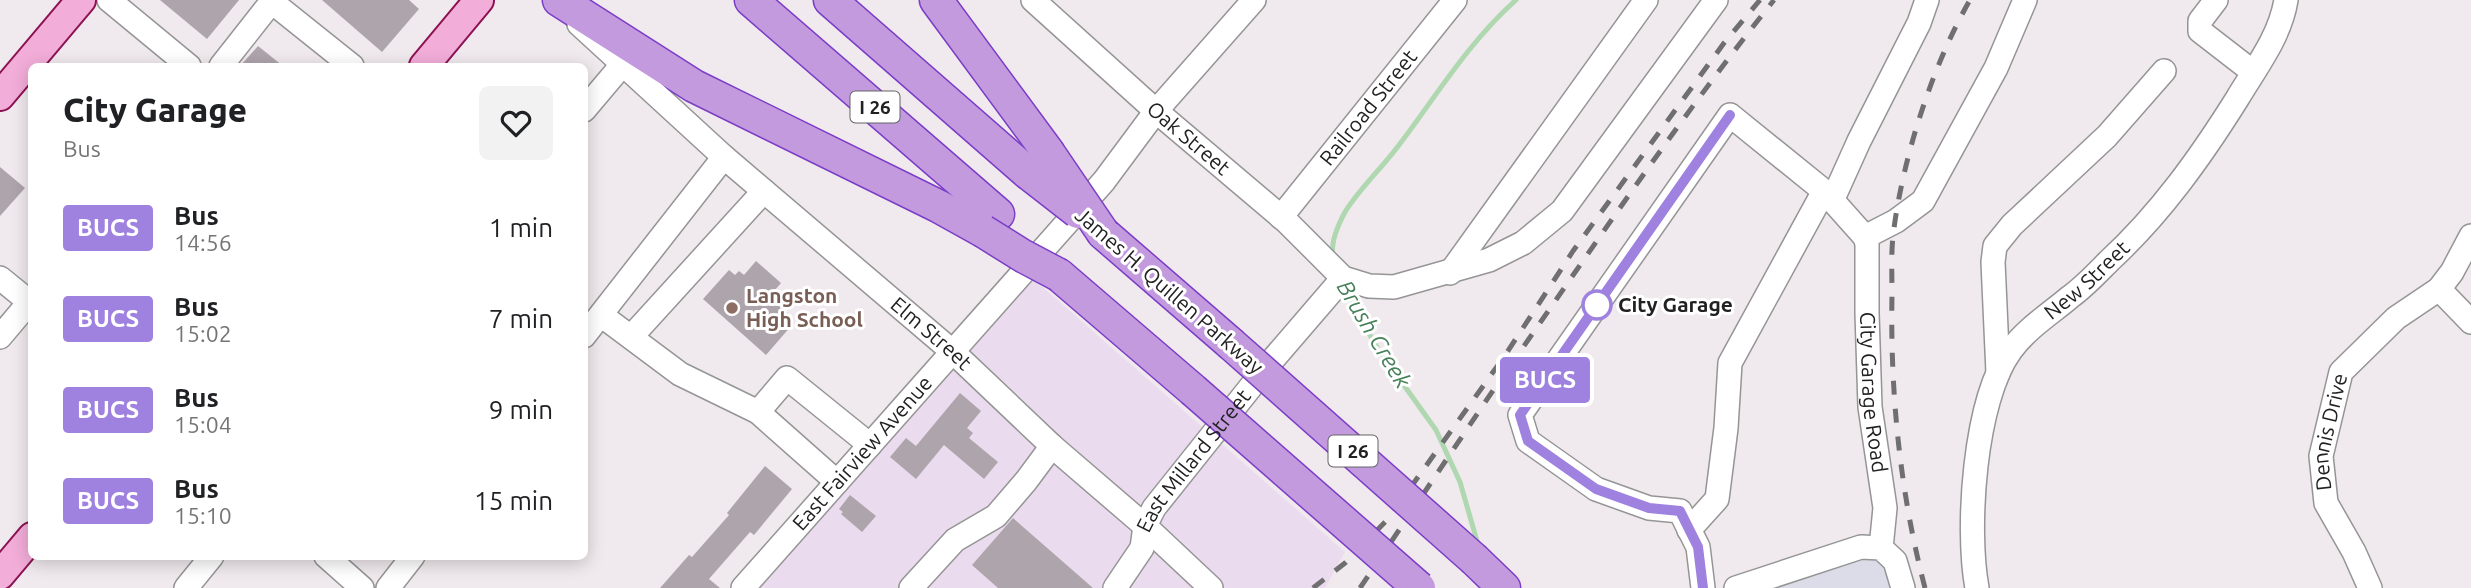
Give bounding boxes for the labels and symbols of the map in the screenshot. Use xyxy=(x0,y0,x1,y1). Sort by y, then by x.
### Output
street label: Railroad Street xyxy=(1314,45,1421,170)
road number: I 26 xyxy=(850,92,900,122)
street label: Oak Street xyxy=(1142,96,1235,179)
street label: James H. Quillen Parkway xyxy=(1071,202,1269,378)
street label: New Street xyxy=(2039,235,2134,324)
water label: Brush Creek xyxy=(1332,275,1416,392)
place label: Langston High School xyxy=(746,283,863,331)
marker: City Garage xyxy=(1582,290,1612,320)
street label: Elm Street xyxy=(886,292,977,374)
place label: City Garage xyxy=(1618,292,1733,316)
marker: Langston High School xyxy=(724,300,740,316)
street label: City Garage Road xyxy=(1856,311,1893,474)
line badge: BUCS xyxy=(1496,357,1594,403)
street label: East Fairview Avenue xyxy=(787,371,936,535)
street label: Dennis Drive xyxy=(2308,371,2351,492)
street label: East Millard Street xyxy=(1131,384,1255,536)
road number: I 26 xyxy=(1328,436,1378,466)

